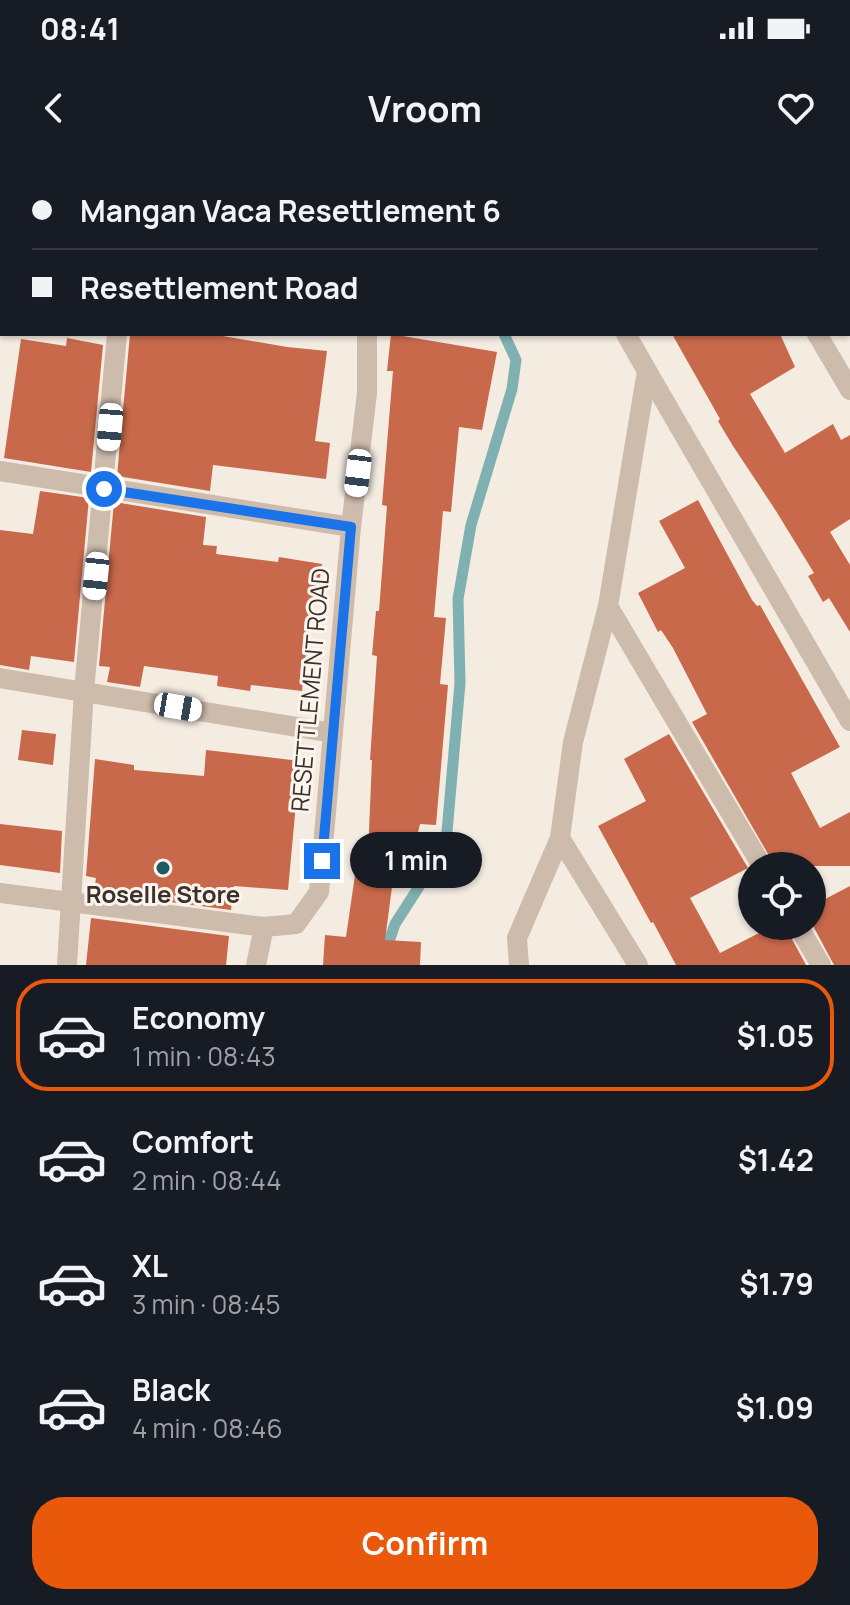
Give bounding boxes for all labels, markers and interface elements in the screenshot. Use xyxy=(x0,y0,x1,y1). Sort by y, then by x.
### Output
text: 08:41 xyxy=(40,8,120,49)
text: Vroom xyxy=(368,84,482,133)
icon: back xyxy=(32,86,76,130)
icon: heart xyxy=(774,86,818,130)
text: Mangan Vaca Resettlement 6 xyxy=(80,190,501,231)
text: Resettlement Road xyxy=(80,267,359,308)
car xyxy=(96,402,124,452)
car xyxy=(343,448,373,498)
route start xyxy=(86,471,122,507)
car xyxy=(82,551,110,601)
street label: RESETTLEMENT ROAD xyxy=(282,567,337,813)
car xyxy=(152,691,204,723)
callout: 1 min xyxy=(350,833,482,889)
text: 1 min xyxy=(384,842,448,878)
route end xyxy=(304,843,340,879)
map controls xyxy=(738,852,826,940)
button: locate xyxy=(738,852,826,940)
marker: Roselle Store xyxy=(154,859,172,877)
place label: Roselle Store xyxy=(86,877,240,910)
text: Economy xyxy=(132,997,265,1038)
icon: car xyxy=(36,999,108,1071)
text: $1.05 xyxy=(737,1015,814,1056)
text: 1 min · 08:43 xyxy=(132,1038,276,1074)
text: Comfort xyxy=(132,1121,254,1162)
icon: car xyxy=(36,1123,108,1195)
text: $1.42 xyxy=(738,1139,814,1180)
text: 2 min · 08:44 xyxy=(132,1162,282,1198)
text: XL xyxy=(132,1245,168,1286)
icon: car xyxy=(36,1247,108,1319)
text: $1.79 xyxy=(739,1263,814,1304)
text: 3 min · 08:45 xyxy=(132,1286,281,1322)
text: Black xyxy=(132,1369,210,1410)
icon: car xyxy=(36,1371,108,1443)
text: $1.09 xyxy=(736,1387,814,1428)
text: 4 min · 08:46 xyxy=(132,1410,283,1446)
button: Confirm xyxy=(32,1497,818,1589)

